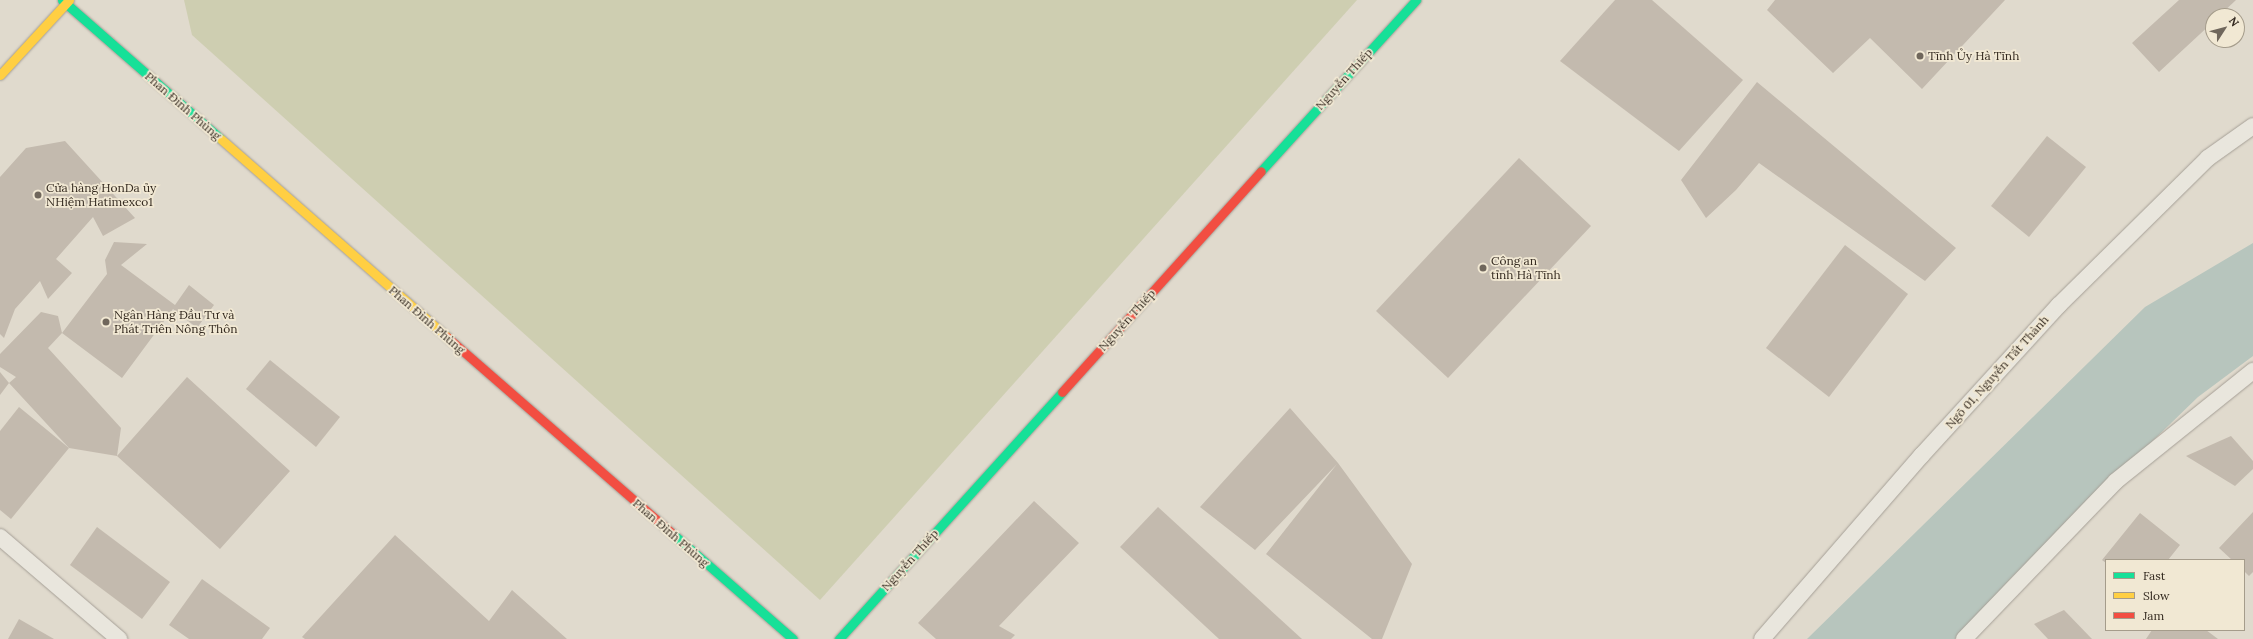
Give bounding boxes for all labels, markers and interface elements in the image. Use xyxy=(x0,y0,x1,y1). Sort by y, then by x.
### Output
north arrow xyxy=(2205,8,2245,48)
text: N xyxy=(2226,14,2242,29)
street label: Nguyễn Thiếp xyxy=(1313,45,1375,113)
place label: Tĩnh Ủy Hà Tĩnh xyxy=(1928,49,2019,63)
marker: Tĩnh Ủy Hà Tĩnh xyxy=(1915,51,1925,61)
street label: Phan Đình Phùng xyxy=(142,69,224,143)
place label: Cửa hàng HonDa ủy NHiệm Hatimexco1 xyxy=(46,181,156,209)
marker: Cửa hàng HonDa ủy NHiệm Hatimexco1 xyxy=(33,190,43,200)
place label: Công an tỉnh Hà Tĩnh xyxy=(1491,254,1561,282)
marker: Công an tỉnh Hà Tĩnh xyxy=(1478,263,1488,273)
street label: Phan Đình Phùng xyxy=(386,283,468,357)
street label: Nguyễn Thiếp xyxy=(1096,286,1158,354)
place label: Ngân Hàng Đầu Tư và Phát Triên Nông Thôn xyxy=(114,308,238,336)
street label: Ngõ 01, Nguyễn Tất Thành xyxy=(1942,313,2052,431)
marker: Ngân Hàng Đầu Tư và Phát Triên Nông Thôn xyxy=(101,317,111,327)
street label: Phan Đình Phùng xyxy=(630,496,712,570)
street label: Nguyễn Thiếp xyxy=(879,526,941,594)
legend xyxy=(2105,559,2245,631)
text: Fast xyxy=(2143,568,2166,583)
text: Slow xyxy=(2143,588,2170,603)
text: Jam xyxy=(2143,608,2164,623)

